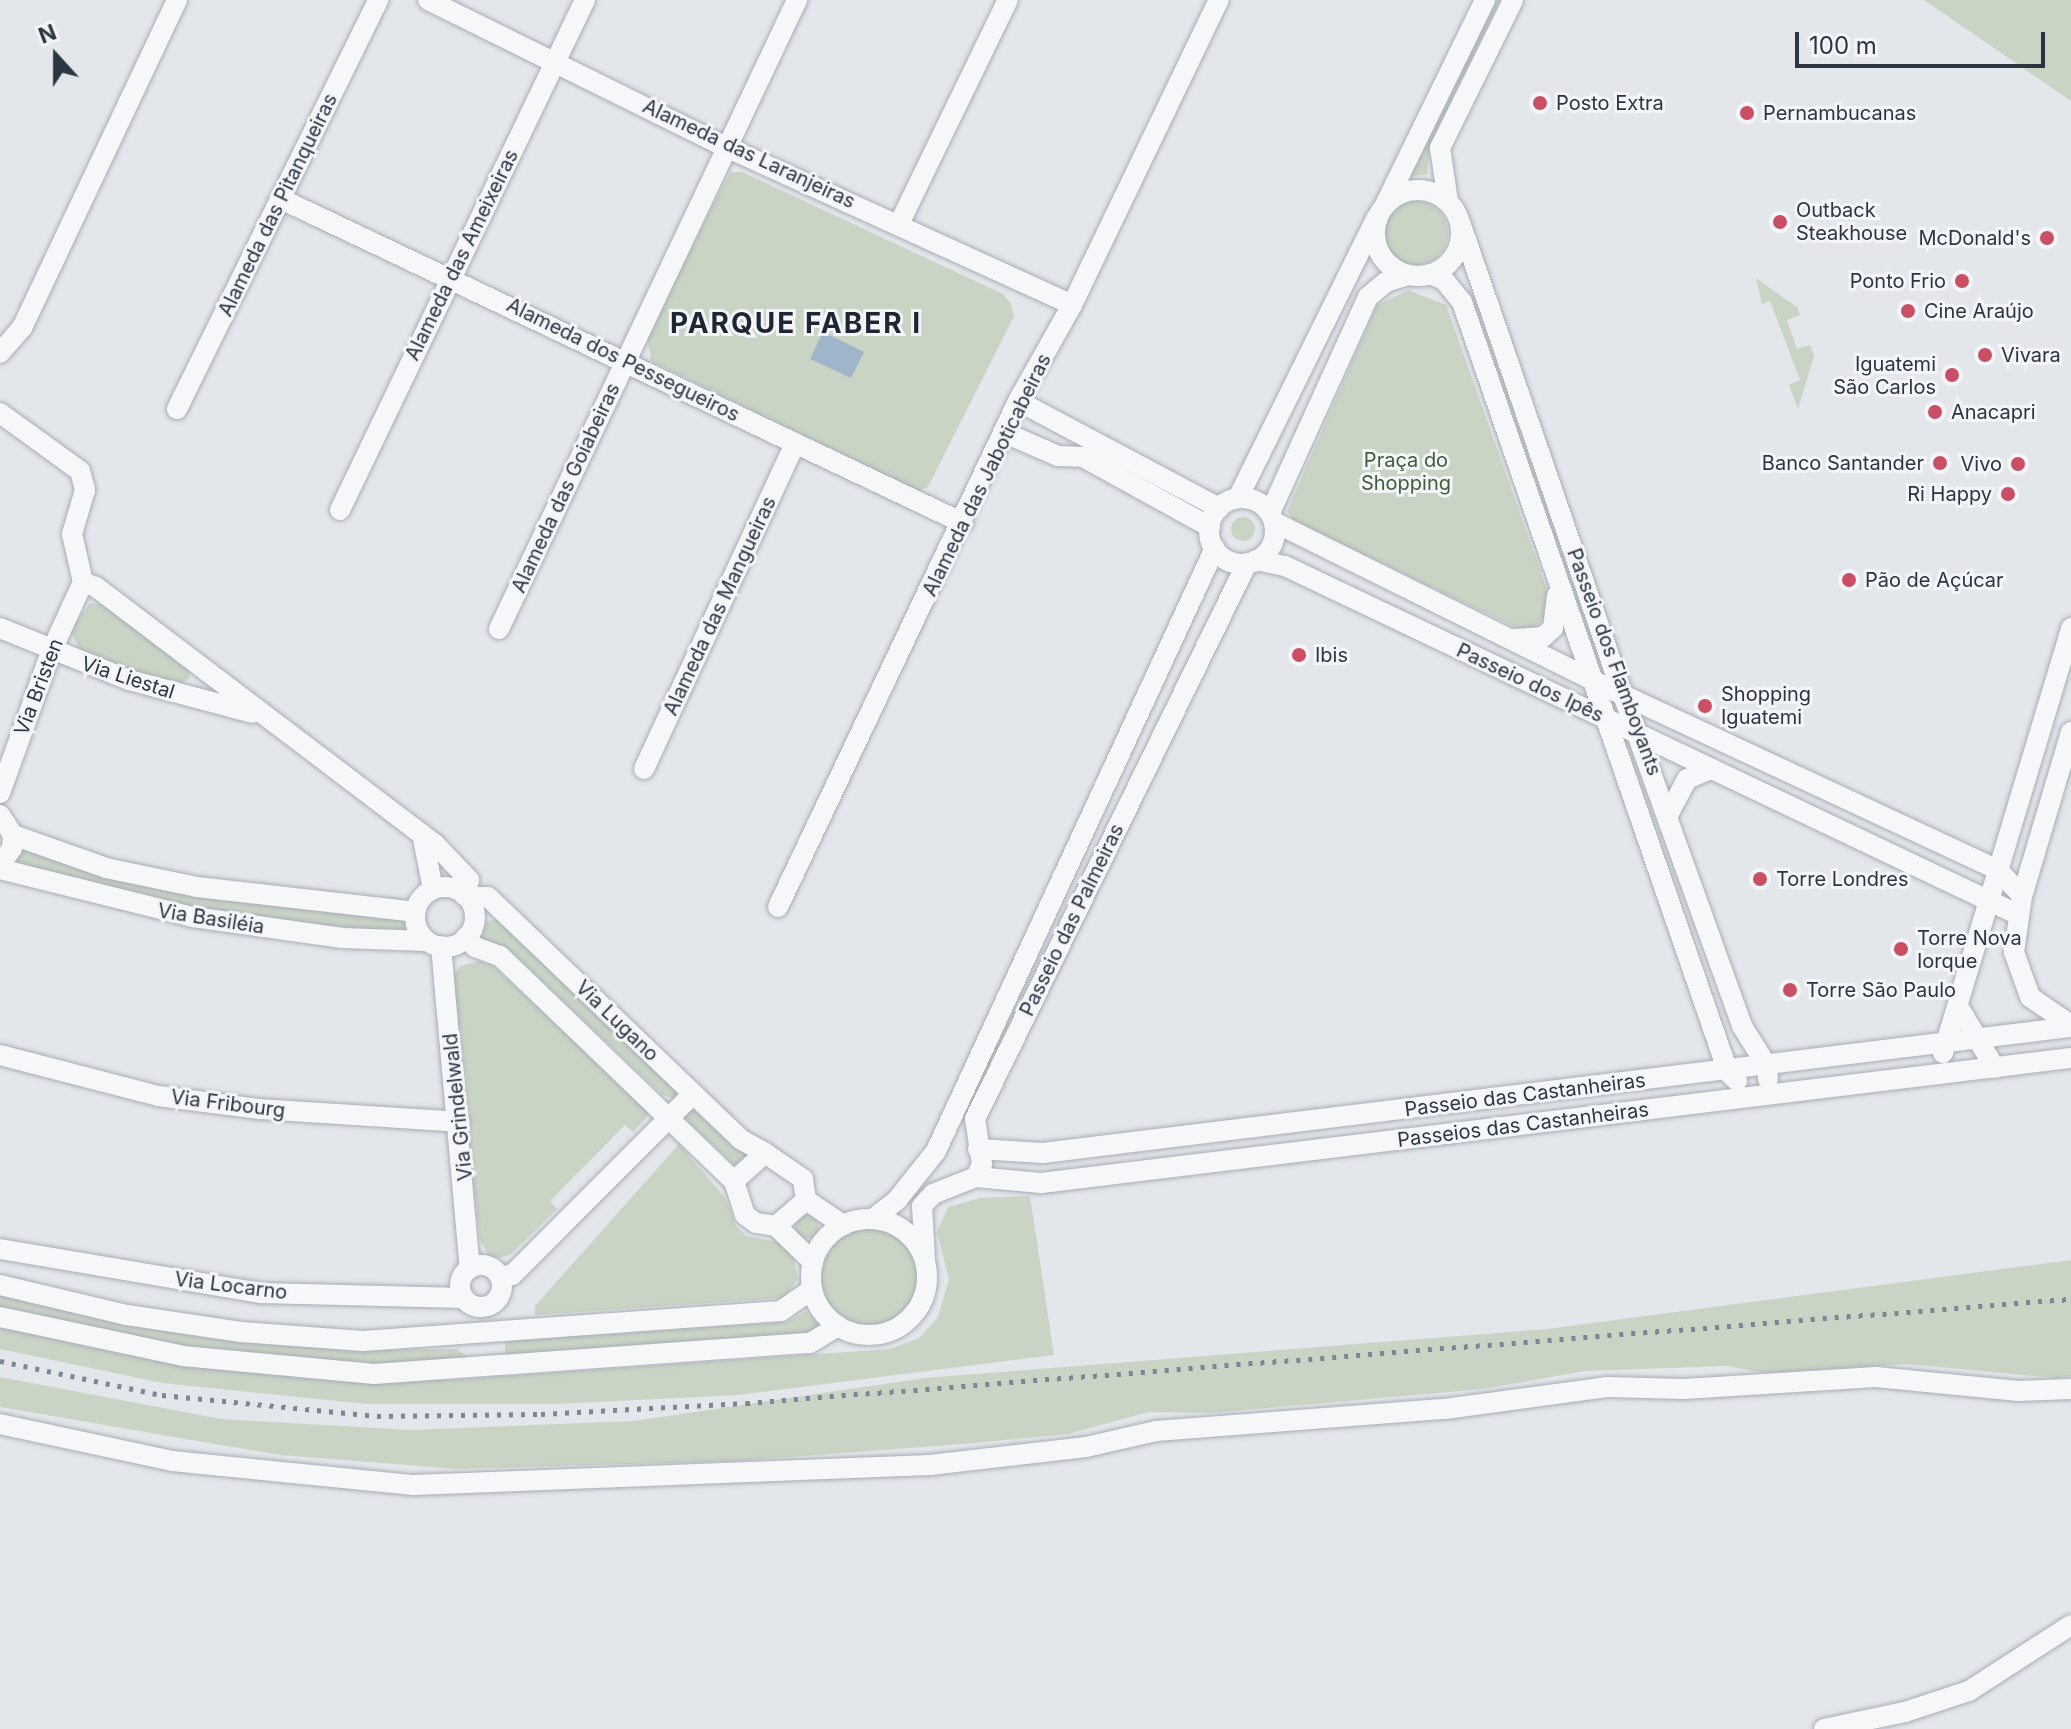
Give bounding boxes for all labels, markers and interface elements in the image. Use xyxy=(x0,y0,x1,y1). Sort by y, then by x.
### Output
north arrow xyxy=(16,16,96,96)
scale bar xyxy=(1799,16,2049,66)
text: N xyxy=(35,18,60,49)
text: 100 m xyxy=(1809,31,1877,60)
street label: Alameda das Pitanqueiras xyxy=(214,90,342,320)
place label: Posto Extra xyxy=(1556,91,1664,115)
street label: Alameda das Laranjeiras xyxy=(639,94,859,214)
marker: Posto Extra xyxy=(1531,94,1549,112)
place label: Pernambucanas xyxy=(1763,101,1916,125)
marker: Pernambucanas xyxy=(1738,104,1756,122)
street label: Alameda das Ameixeiras xyxy=(400,146,524,364)
place label: Outback Steakhouse xyxy=(1796,198,1907,245)
marker: Outback Steakhouse xyxy=(1771,213,1789,231)
place label: McDonald's xyxy=(1918,226,2031,250)
marker: McDonald's xyxy=(2038,229,2056,247)
place label: Ponto Frio xyxy=(1850,269,1946,293)
marker: Ponto Frio xyxy=(1953,272,1971,290)
street label: Alameda dos Pessegueiros xyxy=(503,293,743,427)
place label: Cine Araújo xyxy=(1924,299,2034,323)
marker: Cine Araújo xyxy=(1899,302,1917,320)
district label: PARQUE FABER I xyxy=(670,306,922,340)
place label: Vivara xyxy=(2001,343,2061,367)
marker: Vivara xyxy=(1976,346,1994,364)
street label: Alameda das Jaboticabeiras xyxy=(918,350,1056,600)
place label: Iguatemi São Carlos xyxy=(1833,352,1936,399)
marker: Iguatemi São Carlos xyxy=(1943,366,1961,384)
street label: Alameda das Goiabeiras xyxy=(507,379,625,597)
place label: Anacapri xyxy=(1951,400,2036,424)
marker: Anacapri xyxy=(1926,403,1944,421)
park label: Praça do Shopping xyxy=(1361,448,1451,495)
place label: Banco Santander xyxy=(1762,451,1924,475)
place label: Vivo xyxy=(1961,452,2002,476)
marker: Banco Santander xyxy=(1931,454,1949,472)
marker: Vivo xyxy=(2009,455,2027,473)
place label: Ri Happy xyxy=(1907,482,1992,506)
marker: Ri Happy xyxy=(1999,485,2017,503)
street label: Alameda das Mangueiras xyxy=(659,493,781,719)
street label: Passeio dos Flamboyants xyxy=(1562,545,1666,779)
place label: Pão de Açúcar xyxy=(1865,568,2004,592)
marker: Pão de Açúcar xyxy=(1840,571,1858,589)
street label: Via Bristen xyxy=(10,635,68,739)
street label: Passeio dos Ipês xyxy=(1453,638,1607,728)
place label: Ibis xyxy=(1315,643,1348,667)
marker: Ibis xyxy=(1290,646,1308,664)
street label: Via Liestal xyxy=(78,652,178,704)
place label: Shopping Iguatemi xyxy=(1721,682,1811,729)
marker: Shopping Iguatemi xyxy=(1696,697,1714,715)
street label: Passeio das Palmeiras xyxy=(1015,820,1129,1020)
place label: Torre Londres xyxy=(1776,867,1908,891)
marker: Torre Londres xyxy=(1751,870,1769,888)
street label: Via Basiléia xyxy=(156,899,266,939)
place label: Torre Nova Iorque xyxy=(1917,926,2022,973)
marker: Torre Nova Iorque xyxy=(1892,940,1910,958)
street label: Via Lugano xyxy=(571,976,663,1066)
place label: Torre São Paulo xyxy=(1806,978,1956,1002)
marker: Torre São Paulo xyxy=(1781,981,1799,999)
street label: Via Grindelwald xyxy=(438,1032,478,1182)
street label: Passeio das Castanheiras xyxy=(1403,1068,1647,1122)
street label: Via Fribourg xyxy=(170,1085,286,1123)
street label: Passeios das Castanheiras xyxy=(1396,1098,1650,1152)
street label: Via Locarno xyxy=(173,1267,289,1305)

